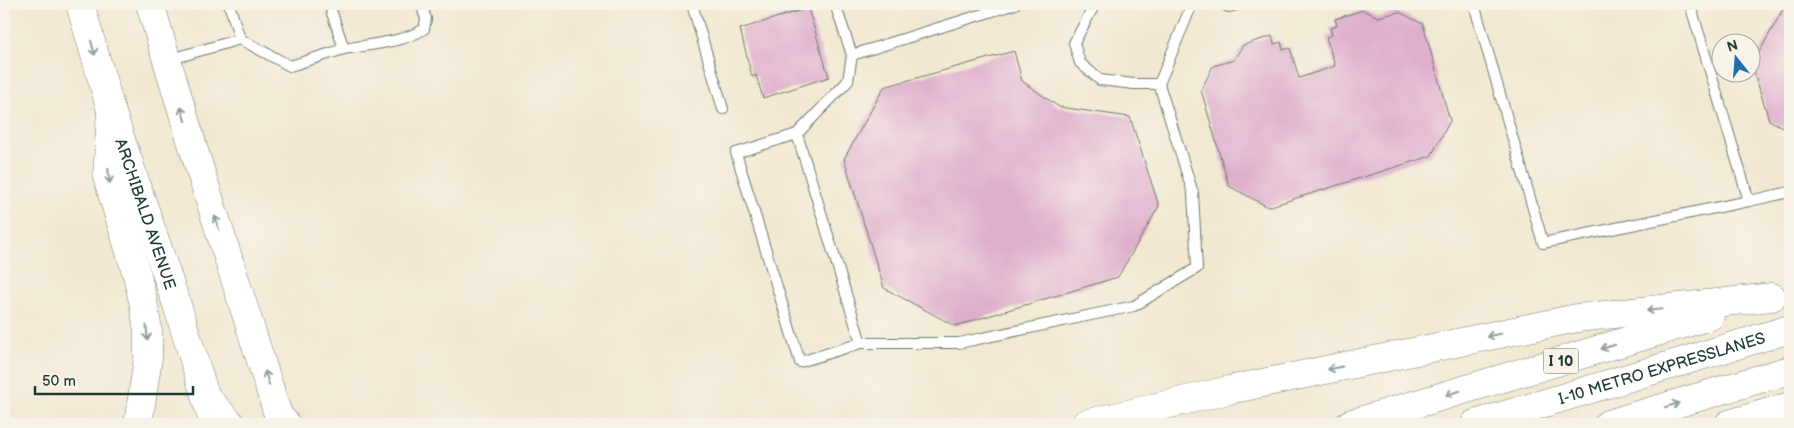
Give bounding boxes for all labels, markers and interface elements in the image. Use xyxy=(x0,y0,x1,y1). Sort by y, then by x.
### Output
north arrow xyxy=(1712,32,1762,82)
text: N xyxy=(1725,36,1740,56)
one-way arrow xyxy=(89,39,99,55)
one-way arrow xyxy=(178,106,187,122)
street label: ARCHIBALD AVENUE xyxy=(110,136,179,292)
one-way arrow xyxy=(104,168,113,184)
one-way arrow xyxy=(212,215,222,231)
one-way arrow xyxy=(1646,305,1662,314)
one-way arrow xyxy=(143,325,152,341)
street label: I-10 METRO EXPRESSLANES xyxy=(1556,329,1768,409)
one-way arrow xyxy=(1486,330,1502,340)
one-way arrow xyxy=(1601,342,1617,352)
road number: I 10 xyxy=(1544,348,1578,374)
scale bar xyxy=(35,363,192,395)
one-way arrow xyxy=(1327,364,1343,373)
one-way arrow xyxy=(261,370,271,386)
text: 50 m xyxy=(42,372,76,391)
one-way arrow xyxy=(1445,389,1461,399)
one-way arrow xyxy=(1663,400,1679,410)

